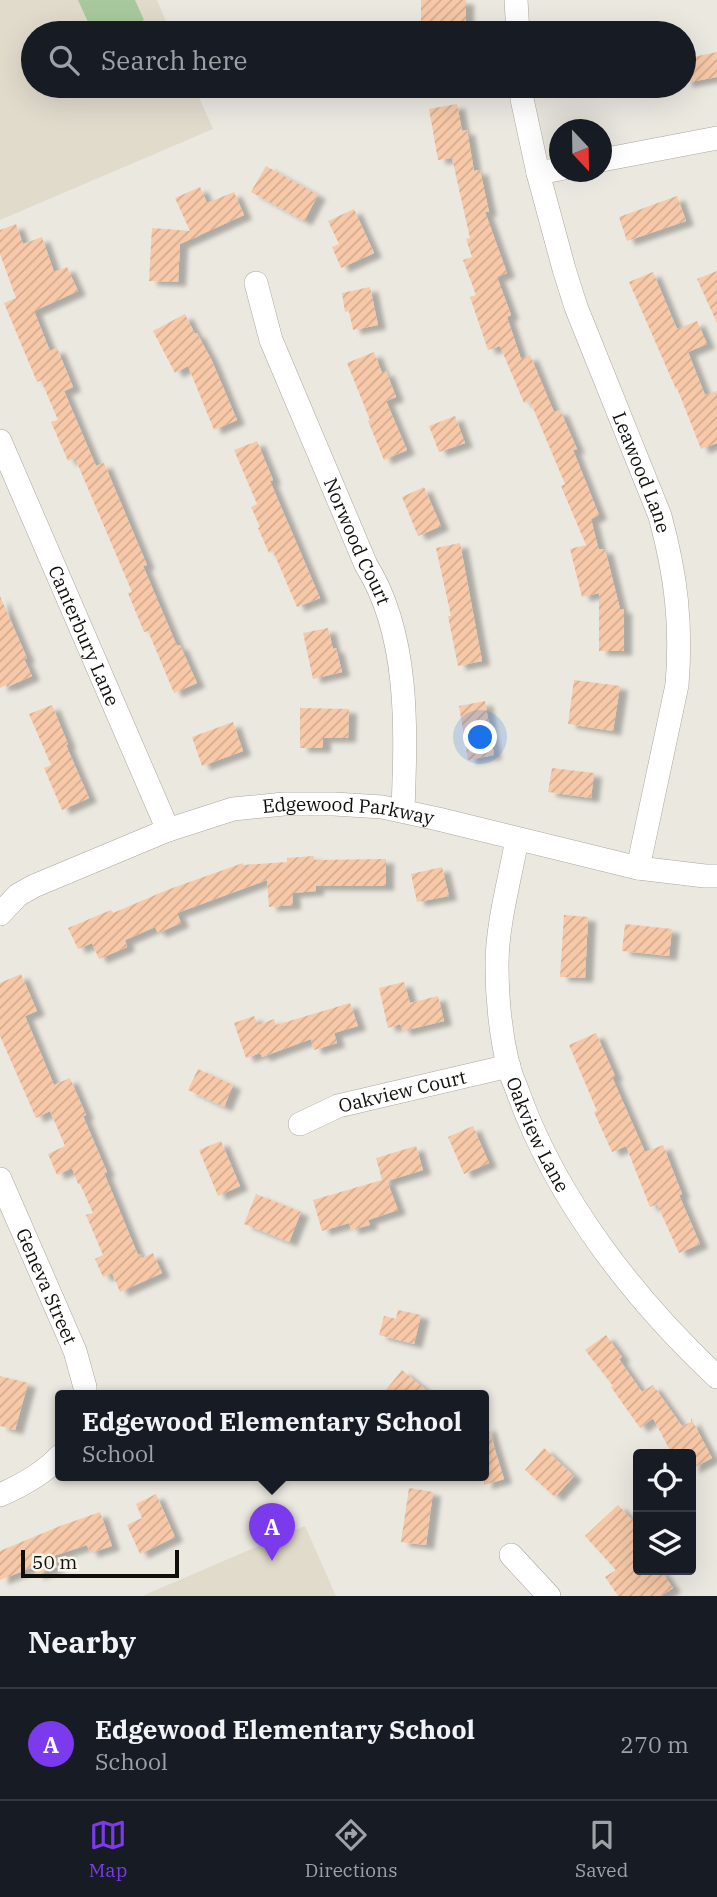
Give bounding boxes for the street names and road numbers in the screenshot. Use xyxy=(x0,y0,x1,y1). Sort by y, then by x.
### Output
street label: Leawood Lane xyxy=(607,408,676,535)
street label: Norwood Court xyxy=(319,474,396,608)
street label: Canterbury Lane xyxy=(43,562,125,710)
street label: Edgewood Parkway xyxy=(261,792,437,830)
street label: Oakview Court xyxy=(336,1064,469,1118)
street label: Oakview Lane xyxy=(501,1073,575,1196)
street label: Geneva Street xyxy=(11,1224,83,1348)

